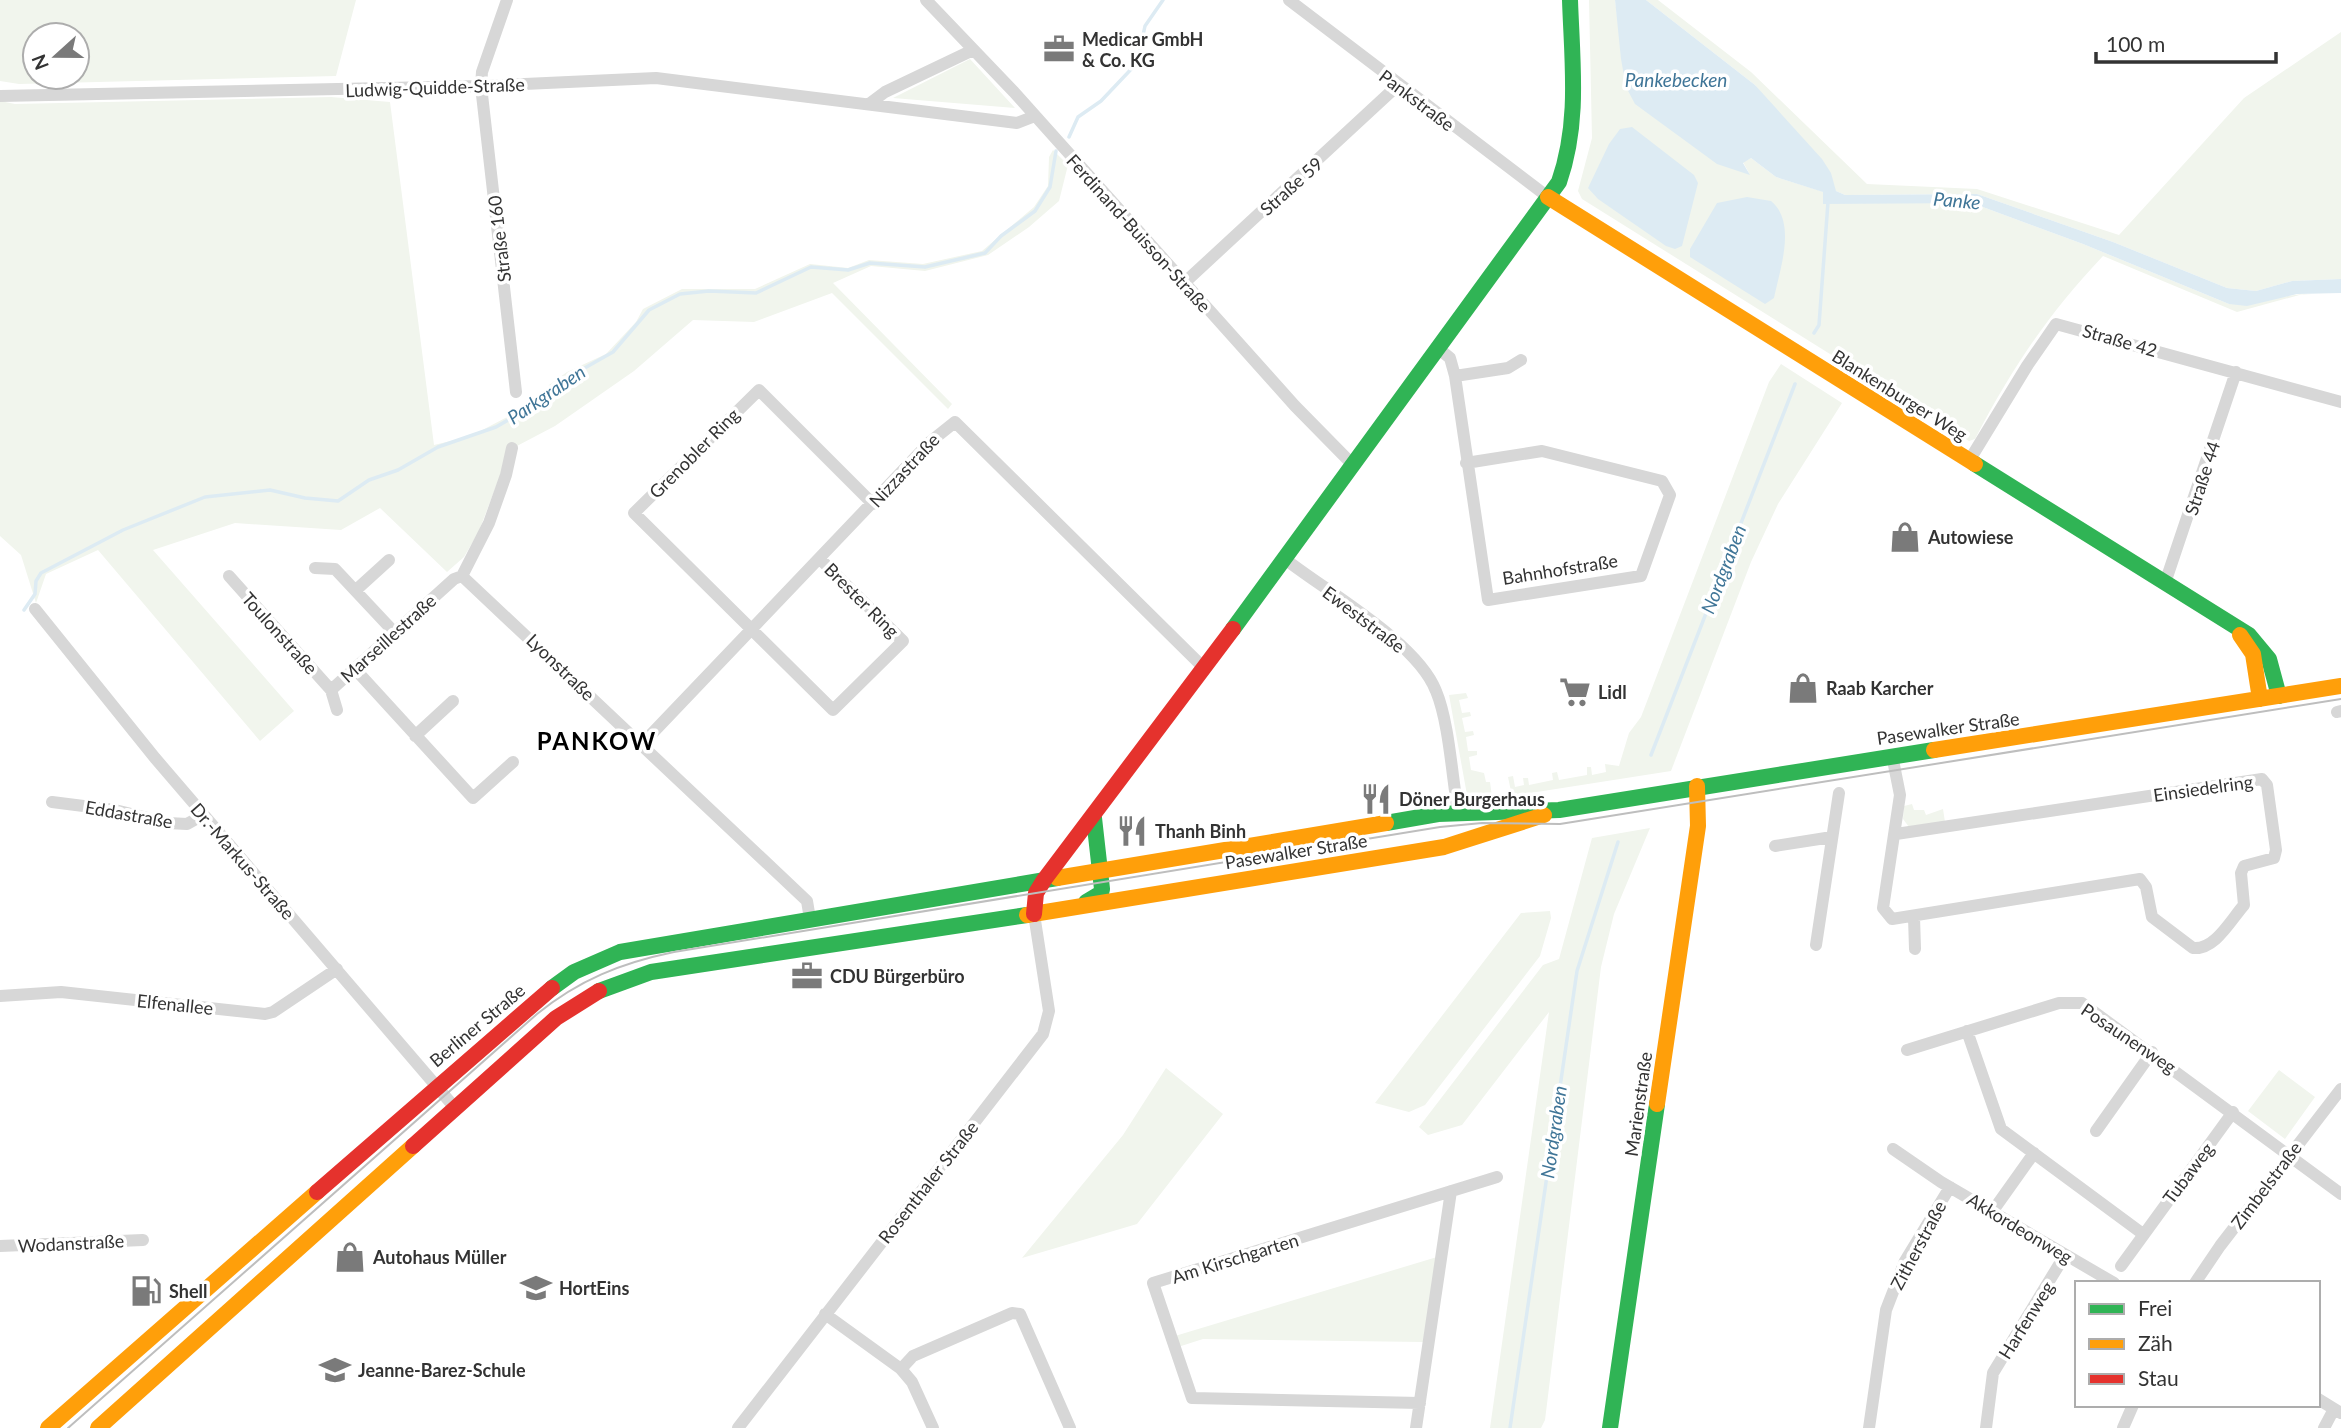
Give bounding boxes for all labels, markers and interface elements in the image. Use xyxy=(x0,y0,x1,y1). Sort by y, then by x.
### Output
north arrow xyxy=(21,21,91,91)
scale bar xyxy=(2096,21,2276,65)
place label: Medicar GmbH & Co. KG xyxy=(1082,28,1203,71)
text: 100 m xyxy=(2106,31,2165,56)
office icon: Medicar GmbH & Co. KG xyxy=(1042,32,1076,66)
text: N xyxy=(26,51,53,73)
street label: Pankstraße xyxy=(1375,65,1459,135)
water label: Pankebecken xyxy=(1625,68,1727,91)
street label: Ludwig-Quidde-Straße xyxy=(345,73,525,101)
street label: Ferdinand-Buisson-Straße xyxy=(1062,150,1216,316)
street label: Straße 59 xyxy=(1255,152,1327,220)
water label: Panke xyxy=(1932,186,1982,214)
street label: Straße 160 xyxy=(483,194,515,284)
street label: Straße 42 xyxy=(2080,319,2160,361)
street label: Blankenburger Weg xyxy=(1828,345,1972,445)
water label: Parkgraben xyxy=(503,360,589,428)
street label: Grenobler Ring xyxy=(644,403,744,503)
street label: Nizzastraße xyxy=(864,429,944,511)
street label: Straße 44 xyxy=(2180,438,2224,518)
shop icon: Autowiese xyxy=(1888,520,1922,554)
water label: Nordgraben xyxy=(1696,521,1750,617)
place label: Autowiese xyxy=(1927,526,2014,548)
street label: Bahnhofstraße xyxy=(1501,549,1619,589)
street label: Brester Ring xyxy=(820,558,904,642)
street label: Eweststraße xyxy=(1318,581,1410,657)
street label: Toulonstraße xyxy=(237,587,323,679)
street label: Marseillestraße xyxy=(336,589,440,687)
street label: Lyonstraße xyxy=(522,629,600,705)
shop icon: Raab Karcher xyxy=(1786,671,1820,705)
supermarket icon: Lidl xyxy=(1558,675,1592,709)
place label: Raab Karcher xyxy=(1826,677,1934,699)
place label: Lidl xyxy=(1598,681,1627,703)
street label: Pasewalker Straße xyxy=(1875,707,2021,749)
district label: PANKOW xyxy=(537,726,657,755)
street label: Einsiedelring xyxy=(2152,770,2254,806)
restaurant icon: Döner Burgerhaus xyxy=(1359,782,1393,816)
place label: Döner Burgerhaus xyxy=(1399,788,1545,810)
street label: Eddastraße xyxy=(83,795,175,833)
street label: Dr.-Markus-Straße xyxy=(186,798,300,924)
restaurant icon: Thanh Binh xyxy=(1115,814,1149,848)
place label: Thanh Binh xyxy=(1155,820,1246,842)
street label: Pasewalker Straße xyxy=(1223,829,1369,873)
office icon: CDU Bürgerbüro xyxy=(790,959,824,993)
place label: CDU Bürgerbüro xyxy=(830,965,965,987)
street label: Berliner Straße xyxy=(425,979,529,1071)
street label: Elfenallee xyxy=(136,989,214,1019)
street label: Posaunenweg xyxy=(2077,998,2181,1078)
street label: Marienstraße xyxy=(1620,1050,1656,1158)
water label: Nordgraben xyxy=(1535,1084,1571,1180)
street label: Rosenthaler Straße xyxy=(873,1116,983,1248)
street label: Zimbelstraße xyxy=(2226,1137,2306,1233)
street label: Tubaweg xyxy=(2158,1138,2218,1208)
street label: Akkordeonweg xyxy=(1963,1188,2077,1268)
street label: Zitherstraße xyxy=(1885,1197,1951,1293)
street label: Am Kirschgarten xyxy=(1169,1228,1301,1288)
street label: Wodanstraße xyxy=(17,1229,125,1257)
shop icon: Autohaus Müller xyxy=(333,1240,367,1274)
place label: Autohaus Müller xyxy=(372,1246,507,1268)
school or university icon: HortEins xyxy=(519,1271,553,1305)
fuel station icon: Shell xyxy=(129,1274,163,1308)
place label: HortEins xyxy=(559,1277,629,1299)
street label: Harfenweg xyxy=(1994,1277,2058,1363)
place label: Shell xyxy=(169,1280,207,1302)
legend xyxy=(2075,1281,2320,1407)
text: Frei xyxy=(2138,1295,2172,1320)
text: Zäh xyxy=(2138,1330,2173,1355)
school or university icon: Jeanne-Barez-Schule xyxy=(318,1353,352,1387)
place label: Jeanne-Barez-Schule xyxy=(358,1359,526,1381)
text: Stau xyxy=(2138,1365,2179,1390)

